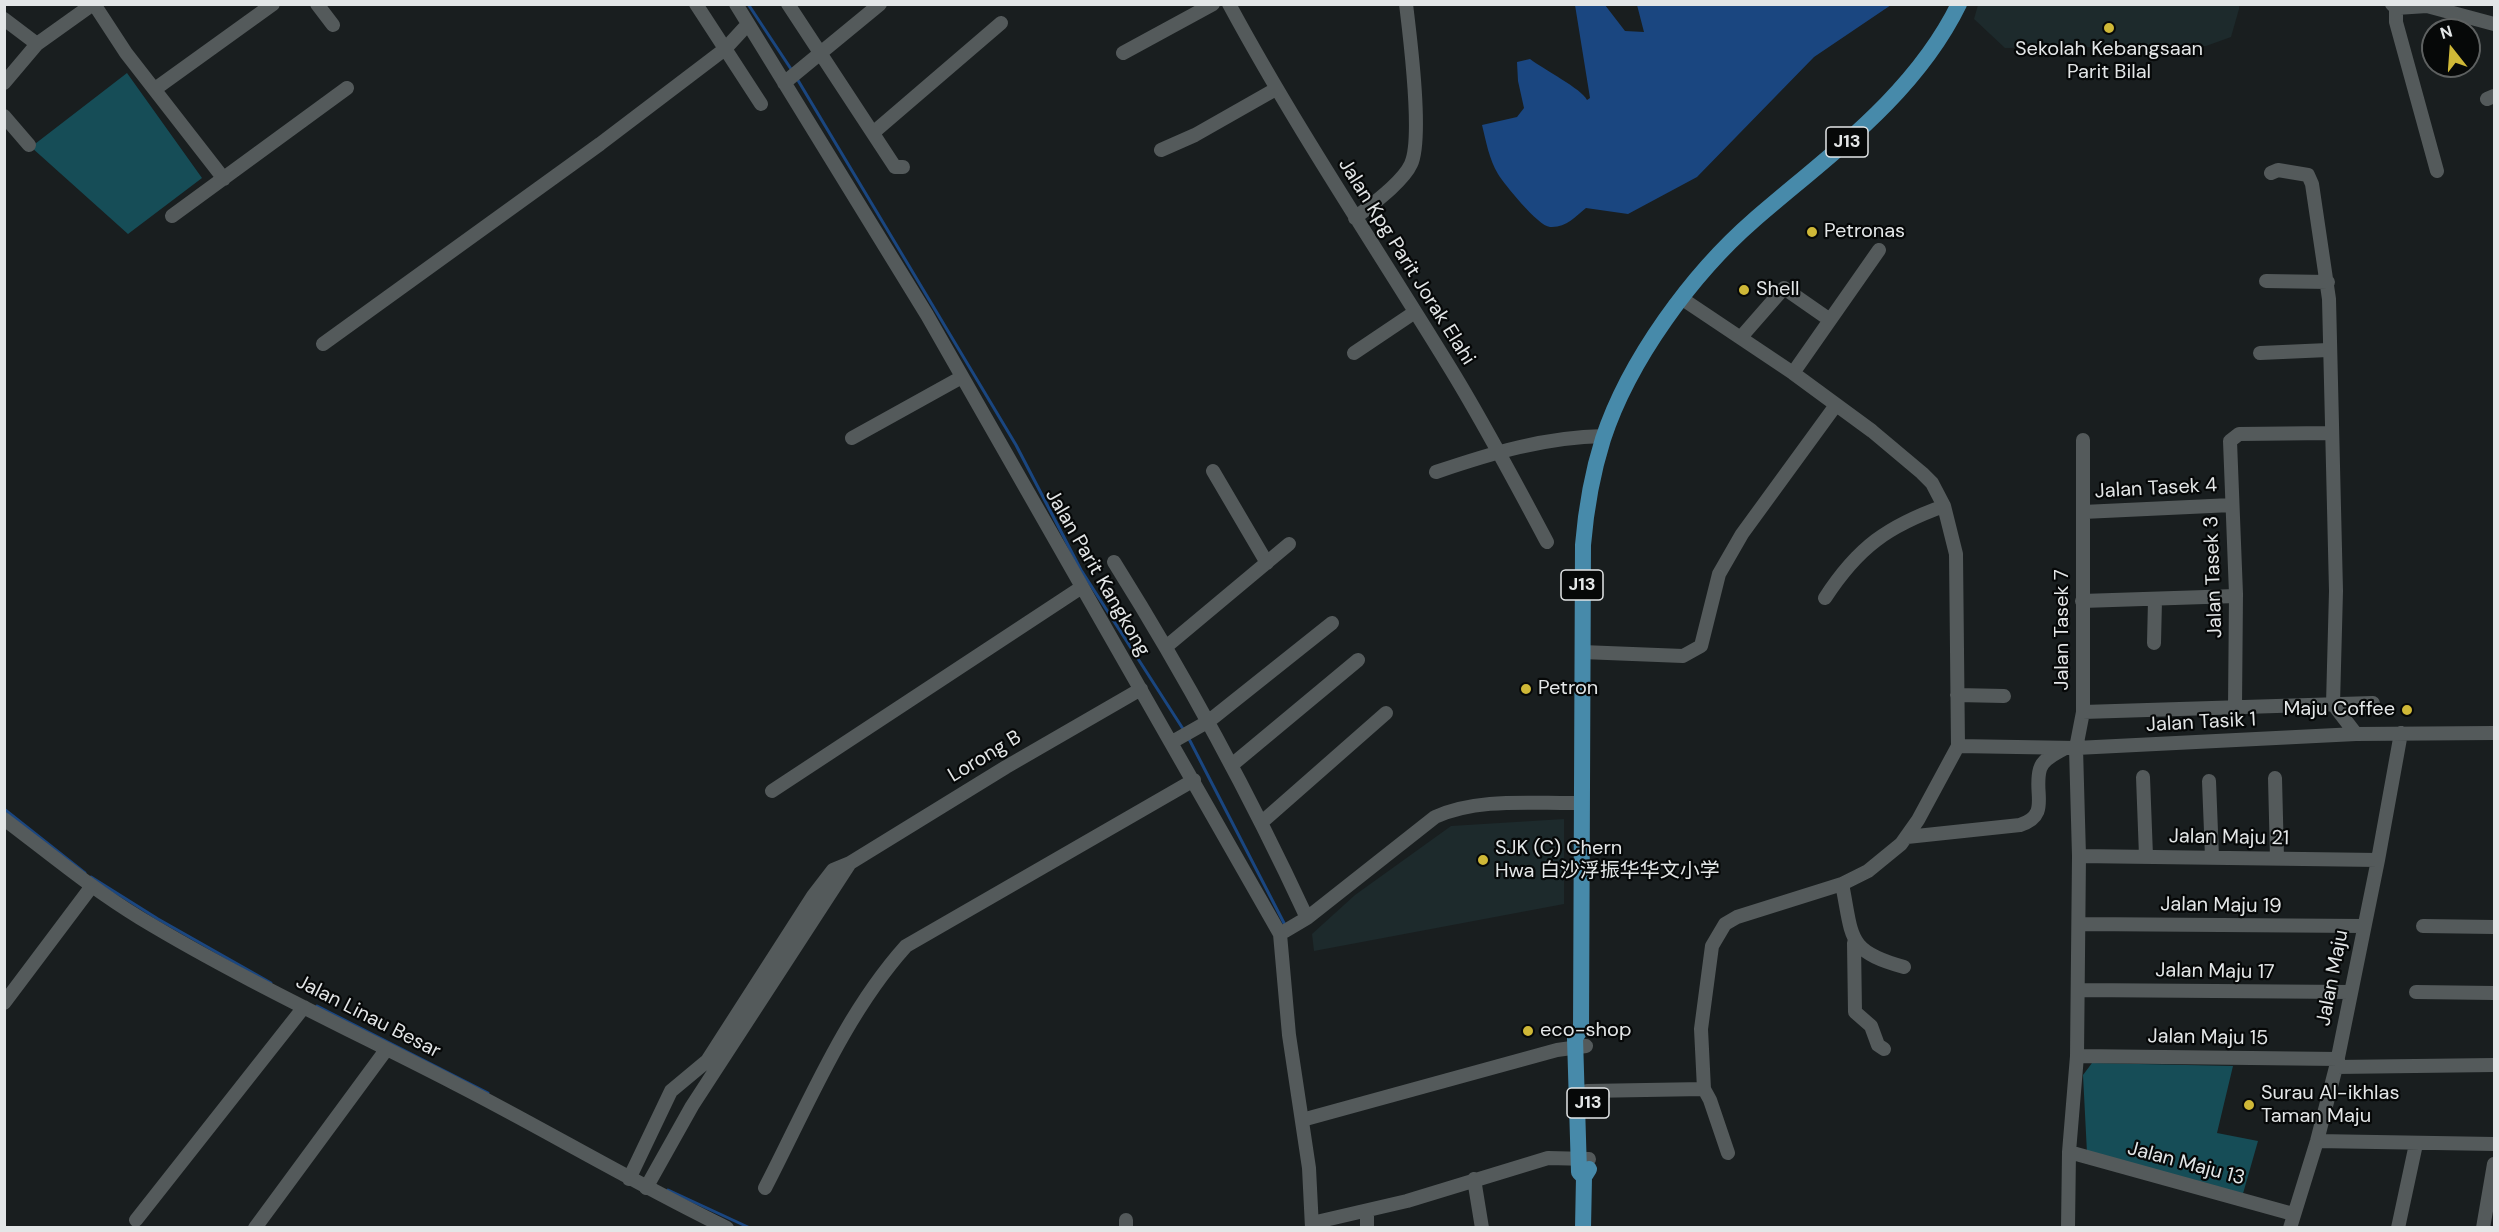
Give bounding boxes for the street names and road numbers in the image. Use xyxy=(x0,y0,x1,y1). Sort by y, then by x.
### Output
road number: J13 xyxy=(1826,127,1868,157)
street label: Jalan Kpg Parit Jorak Elahi xyxy=(1332,154,1480,370)
street label: Jalan Tasek 4 xyxy=(2094,474,2218,504)
street label: Jalan Parit Kangkong xyxy=(1039,485,1155,661)
street label: Jalan Tasek 3 xyxy=(2200,515,2228,639)
street label: Jalan Tasek 7 xyxy=(2051,569,2075,691)
road number: J13 xyxy=(1561,570,1603,600)
street label: Jalan Tasik 1 xyxy=(2145,708,2257,738)
street label: Lorong B xyxy=(944,726,1026,788)
street label: Jalan Maju 21 xyxy=(2169,825,2289,851)
street label: Jalan Maju 19 xyxy=(2160,893,2282,919)
street label: Jalan Maju xyxy=(2312,928,2354,1028)
street label: Jalan Maju 17 xyxy=(2155,959,2275,985)
street label: Jalan Linau Besar xyxy=(292,970,444,1064)
street label: Jalan Maju 15 xyxy=(2147,1025,2269,1051)
road number: J13 xyxy=(1567,1088,1609,1118)
street label: Jalan Maju 13 xyxy=(2125,1137,2247,1191)

